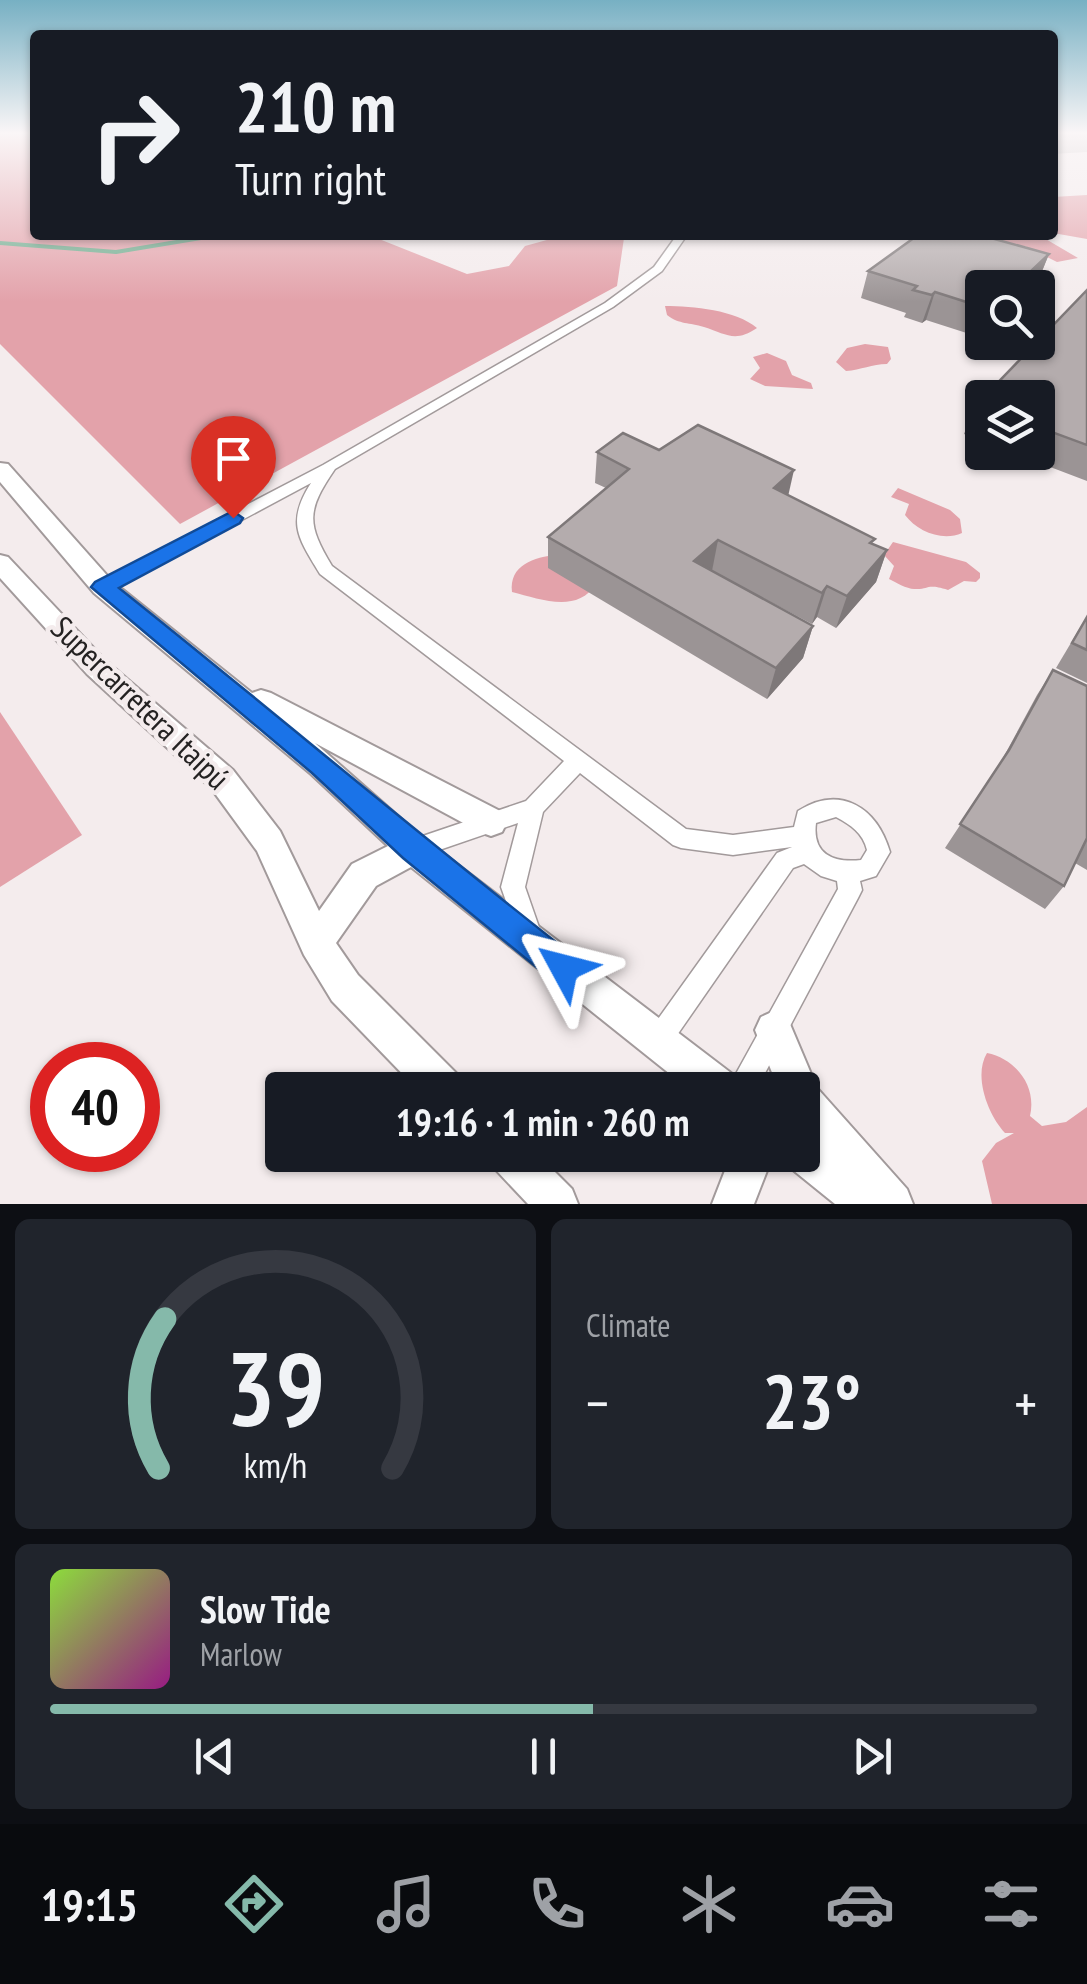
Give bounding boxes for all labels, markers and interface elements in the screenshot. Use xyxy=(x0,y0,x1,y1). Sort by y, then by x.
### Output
text: 210 m xyxy=(235,61,396,151)
icon: right xyxy=(70,70,200,200)
text: Turn right xyxy=(235,149,386,207)
map controls xyxy=(965,270,1055,470)
button: search xyxy=(965,270,1055,360)
button: layers xyxy=(965,380,1055,470)
pin xyxy=(191,416,276,519)
icon: arrive xyxy=(206,431,261,486)
street label: Supercarretera Itaipú xyxy=(43,606,239,798)
position arrow xyxy=(512,916,616,1020)
speed limit sign: 40 xyxy=(30,1042,160,1172)
text: 19:16 · 1 min · 260 m xyxy=(396,1097,689,1146)
text: Climate xyxy=(586,1304,670,1346)
text: 39 xyxy=(226,1320,325,1455)
text: 23° xyxy=(762,1353,861,1450)
text: − xyxy=(586,1367,609,1438)
text: + xyxy=(1014,1367,1037,1438)
text: km/h xyxy=(244,1442,307,1488)
text: Slow Tide xyxy=(200,1584,331,1633)
text: Marlow xyxy=(200,1633,282,1675)
icon: previous xyxy=(187,1729,242,1784)
icon: pause xyxy=(516,1729,571,1784)
icon: next xyxy=(845,1729,900,1784)
icon: directions xyxy=(219,1869,289,1939)
icon: music xyxy=(371,1869,441,1939)
icon: phone xyxy=(522,1869,592,1939)
icon: climate xyxy=(674,1869,744,1939)
icon: car xyxy=(825,1869,895,1939)
icon: filters xyxy=(976,1869,1046,1939)
text: 19:15 xyxy=(41,1875,138,1933)

